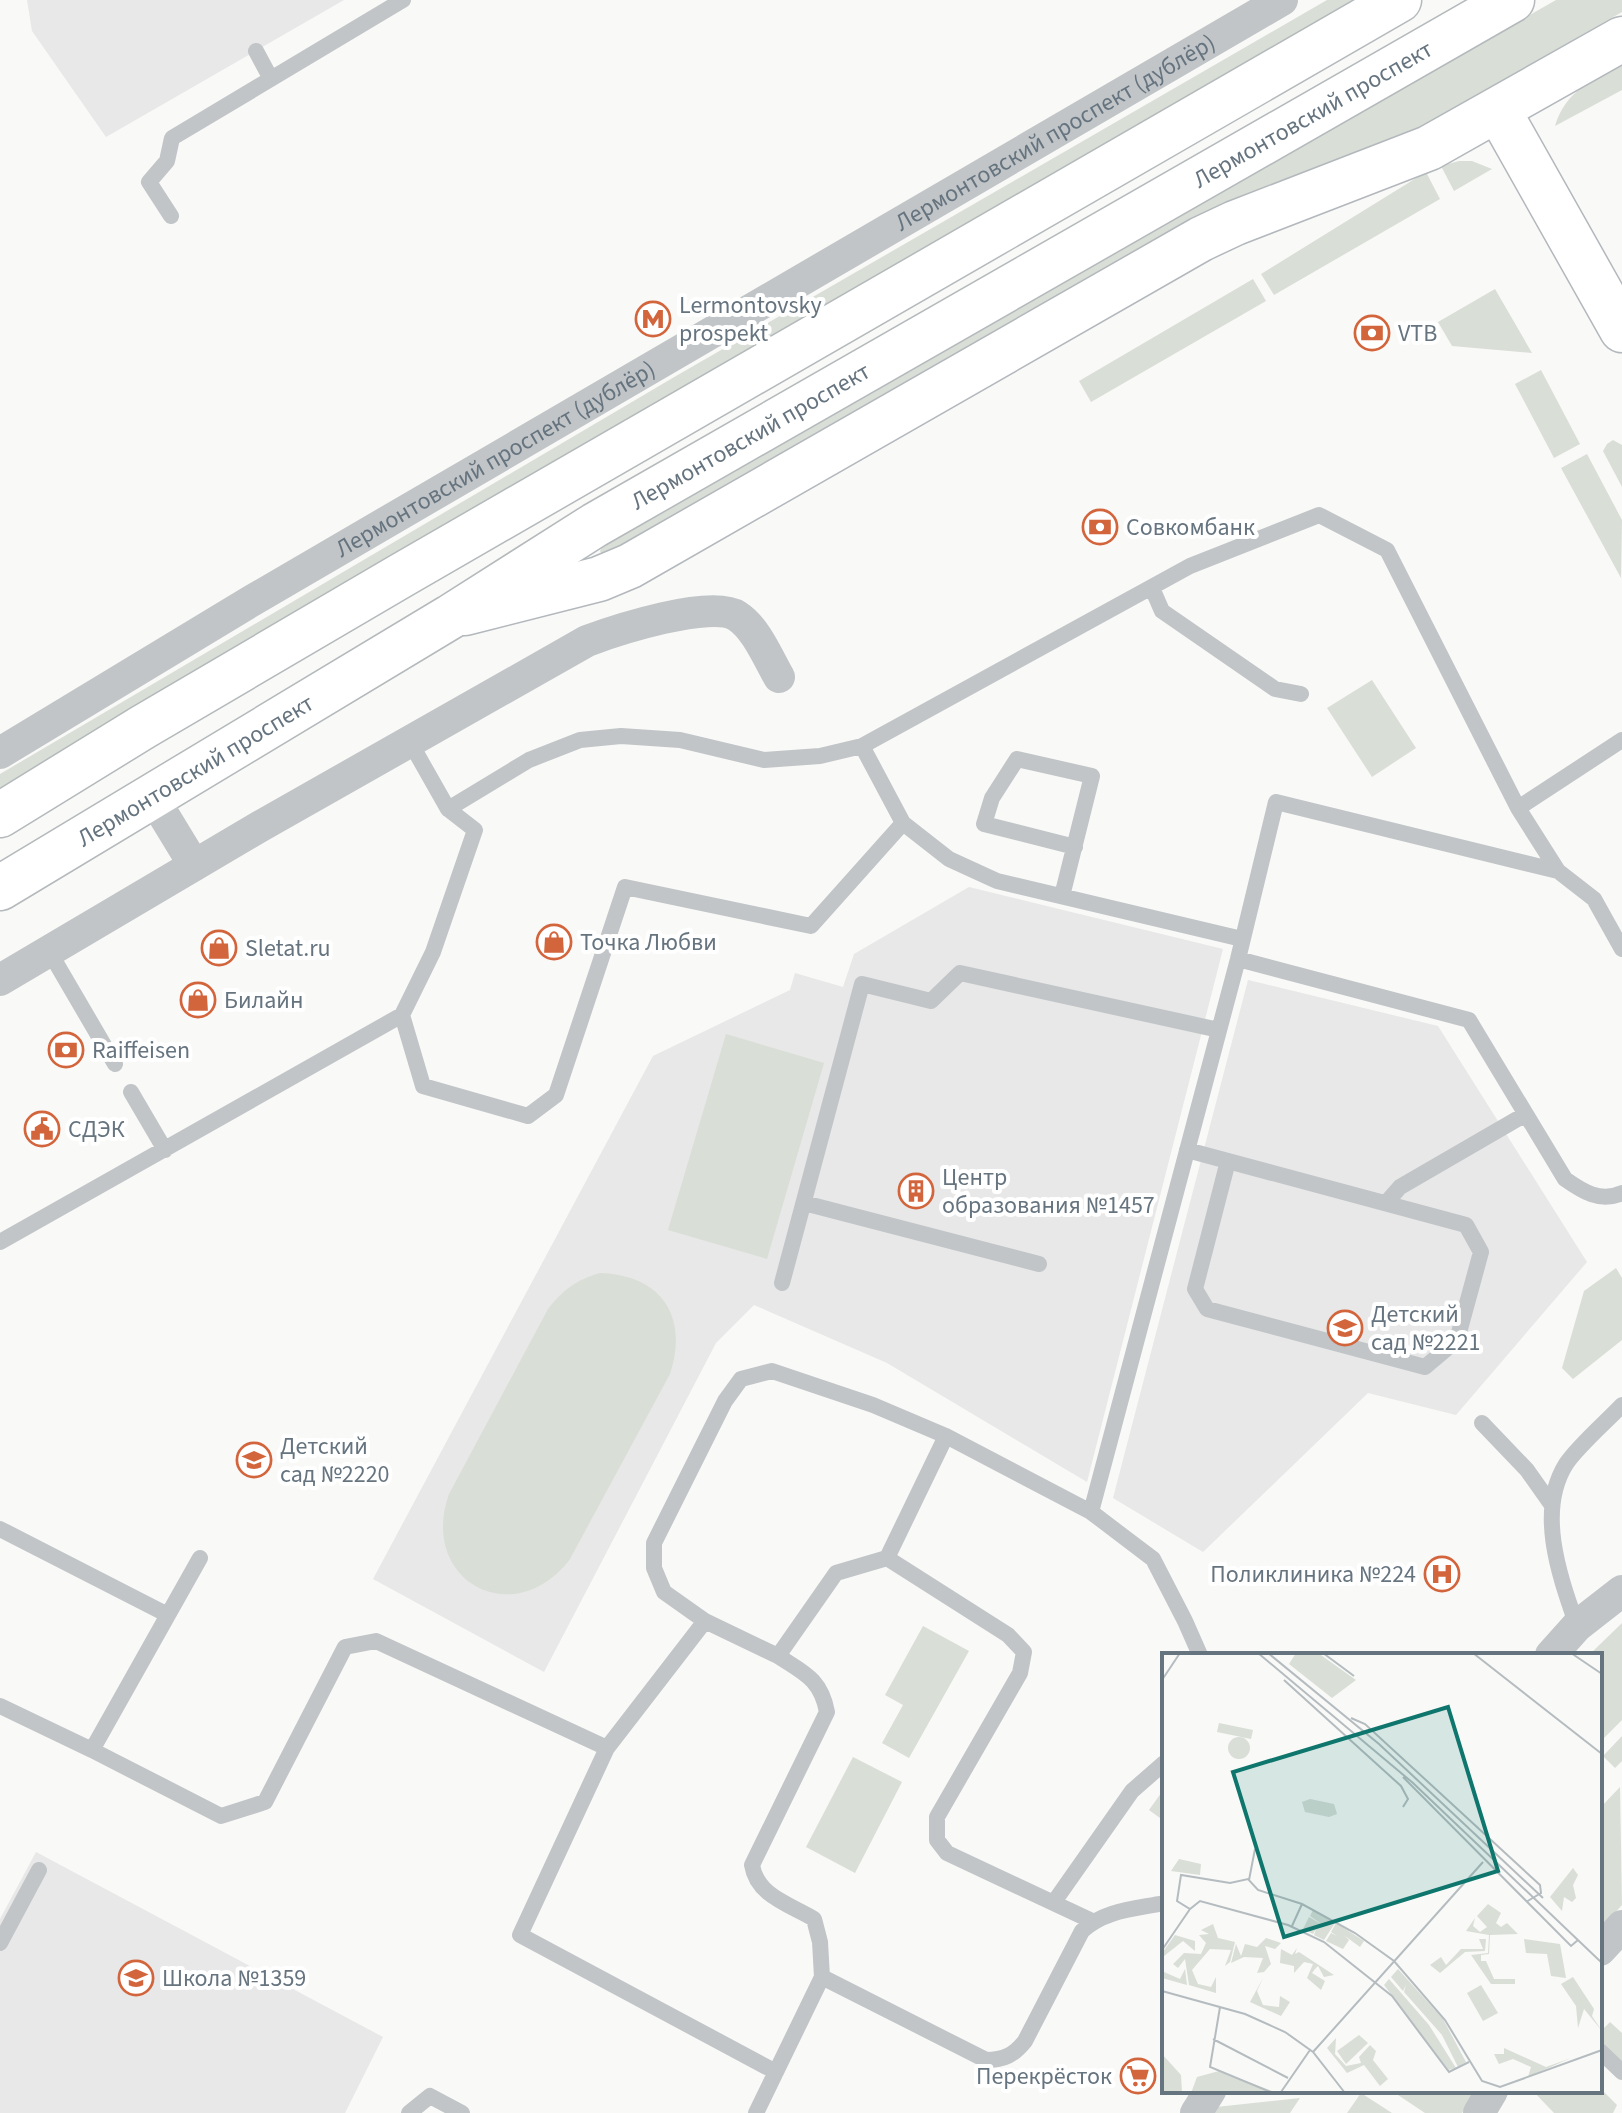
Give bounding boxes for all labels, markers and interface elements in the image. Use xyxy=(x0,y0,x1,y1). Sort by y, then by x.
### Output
street label: Лермонтовский проспект (дублёр) xyxy=(888,26,1222,240)
street label: Лермонтовский проспект xyxy=(1187,32,1439,197)
place label: Lermontovsky prospekt xyxy=(679,288,822,351)
metro station icon: Lermontovsky prospekt xyxy=(634,300,672,338)
bank icon: VTB xyxy=(1353,314,1391,352)
place label: VTB xyxy=(1398,316,1437,351)
street label: Лермонтовский проспект (дублёр) xyxy=(329,352,662,566)
street label: Лермонтовский проспект xyxy=(624,354,877,519)
bank icon: Совкомбанк xyxy=(1081,508,1119,546)
place label: Совкомбанк xyxy=(1126,510,1255,545)
street label: Лермонтовский проспект xyxy=(70,686,321,856)
shop icon: Точка Любви xyxy=(535,923,573,961)
place label: Точка Любви xyxy=(580,925,717,960)
shop icon: Sletat.ru xyxy=(200,929,238,967)
place label: Sletat.ru xyxy=(245,931,331,966)
shop icon: Билайн xyxy=(179,981,217,1019)
place label: Билайн xyxy=(224,983,303,1018)
bank icon: Raiffeisen xyxy=(47,1031,85,1069)
place label: Raiffeisen xyxy=(92,1033,190,1068)
public building icon: СДЭК xyxy=(23,1110,61,1148)
place label: СДЭК xyxy=(68,1112,125,1147)
place label: Центр образования №1457 xyxy=(942,1160,1155,1223)
building icon: Центр образования №1457 xyxy=(897,1172,935,1210)
place label: Детский сад №2221 xyxy=(1371,1297,1481,1360)
school or university icon: Детский сад №2221 xyxy=(1326,1309,1364,1347)
place label: Детский сад №2220 xyxy=(280,1429,390,1492)
school or university icon: Детский сад №2220 xyxy=(235,1441,273,1479)
hospital icon: Поликлиника №224 xyxy=(1423,1555,1461,1593)
place label: Поликлиника №224 xyxy=(1210,1557,1416,1592)
inset map xyxy=(1162,1653,1602,2093)
school or university icon: Школа №1359 xyxy=(117,1959,155,1997)
place label: Школа №1359 xyxy=(162,1961,306,1996)
supermarket icon: Перекрёсток xyxy=(1119,2057,1157,2095)
place label: Перекрёсток xyxy=(976,2059,1112,2094)

